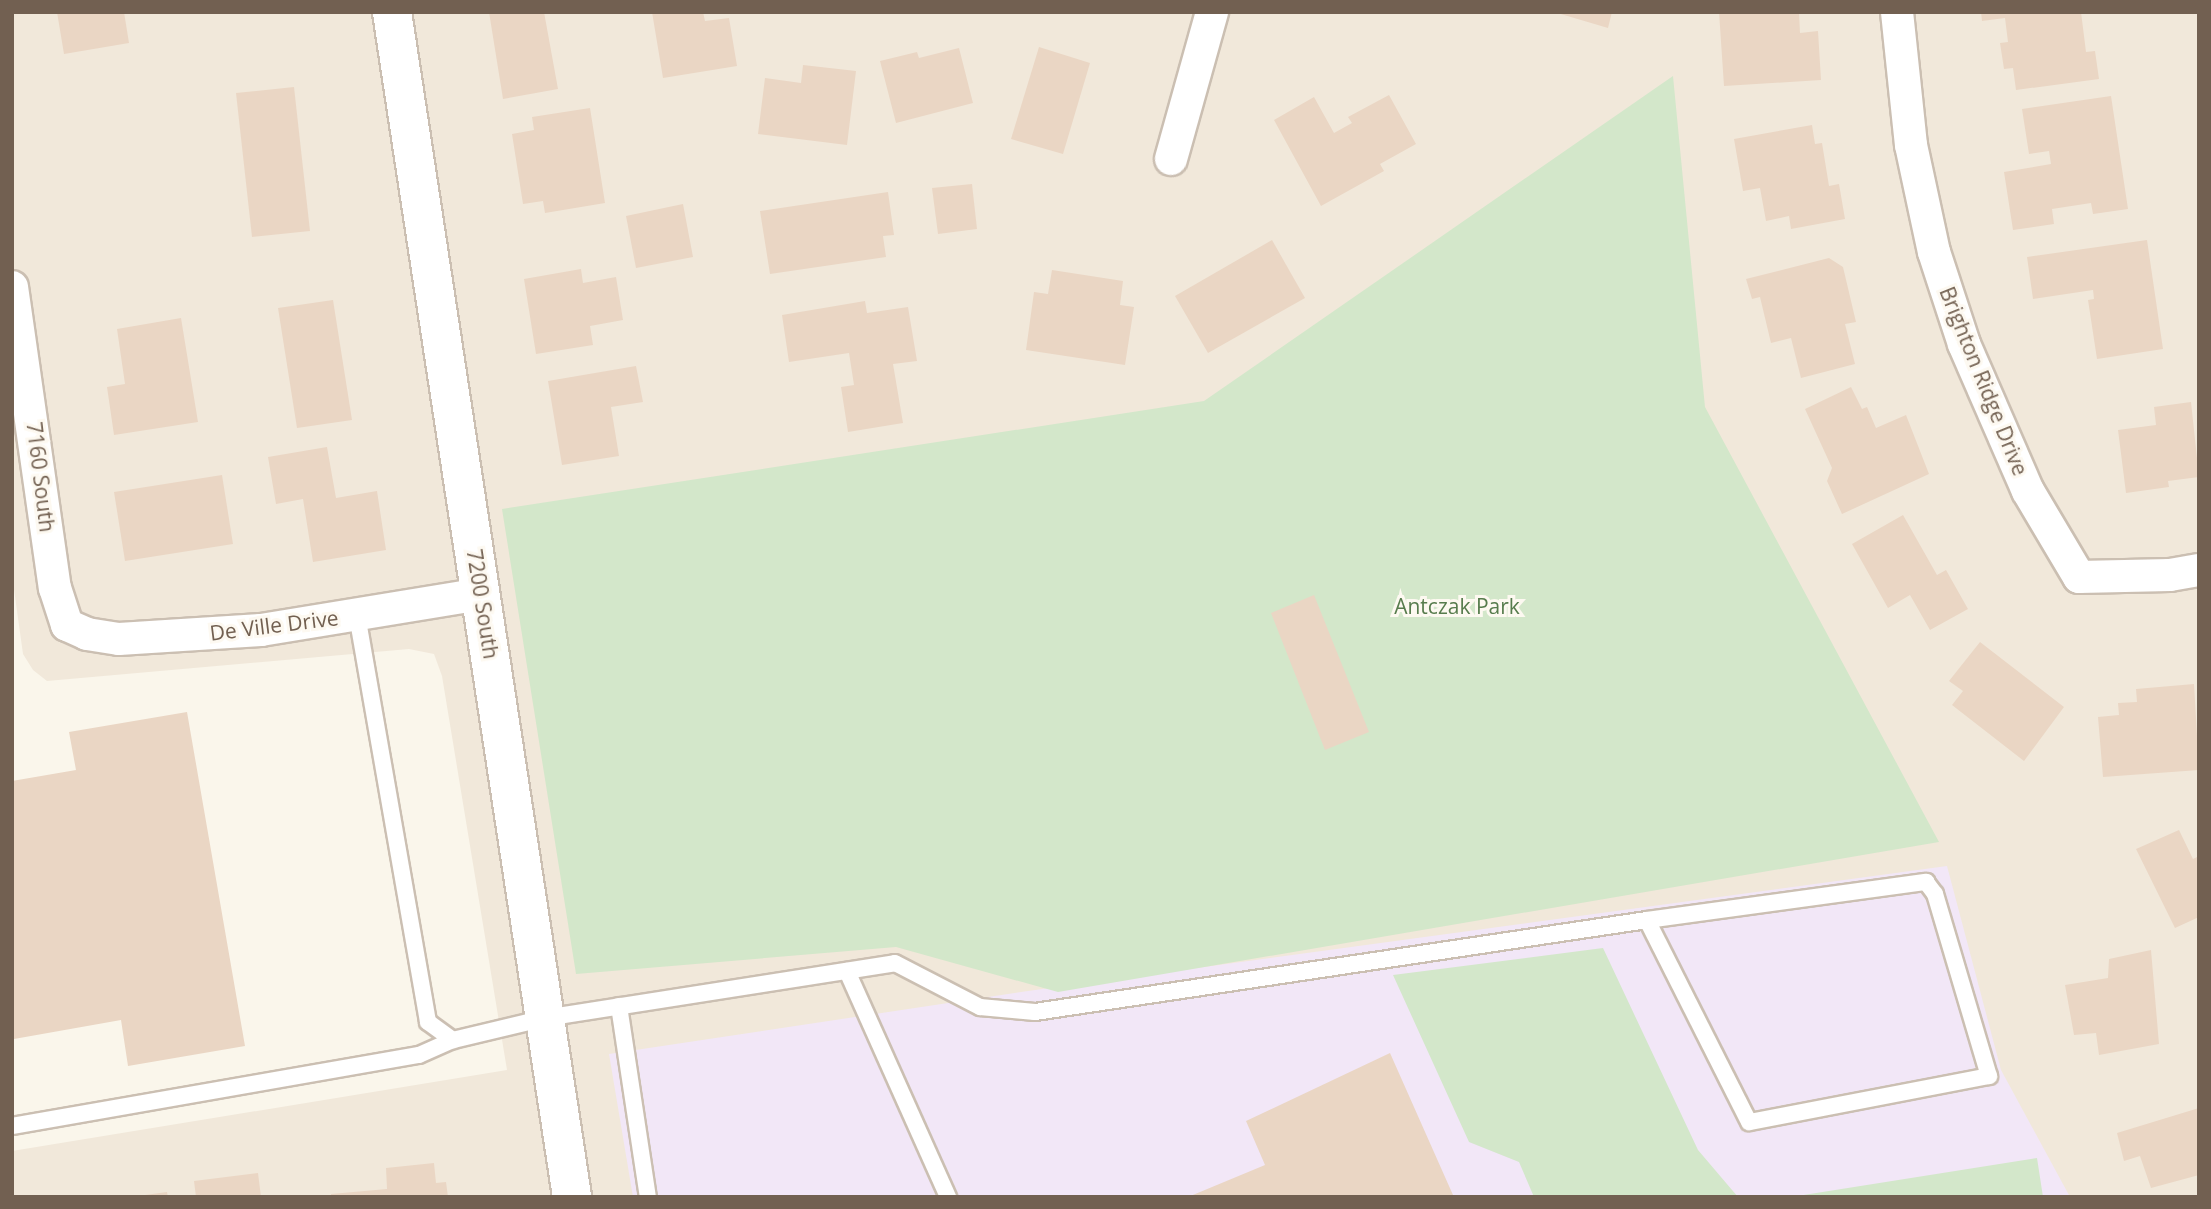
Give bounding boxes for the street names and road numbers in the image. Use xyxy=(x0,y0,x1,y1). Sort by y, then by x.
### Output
street label: Brighton Ridge Drive xyxy=(1935,283,2033,479)
street label: 7160 South xyxy=(22,420,60,534)
street label: 7200 South xyxy=(462,547,504,661)
street label: De Ville Drive xyxy=(208,605,340,645)

